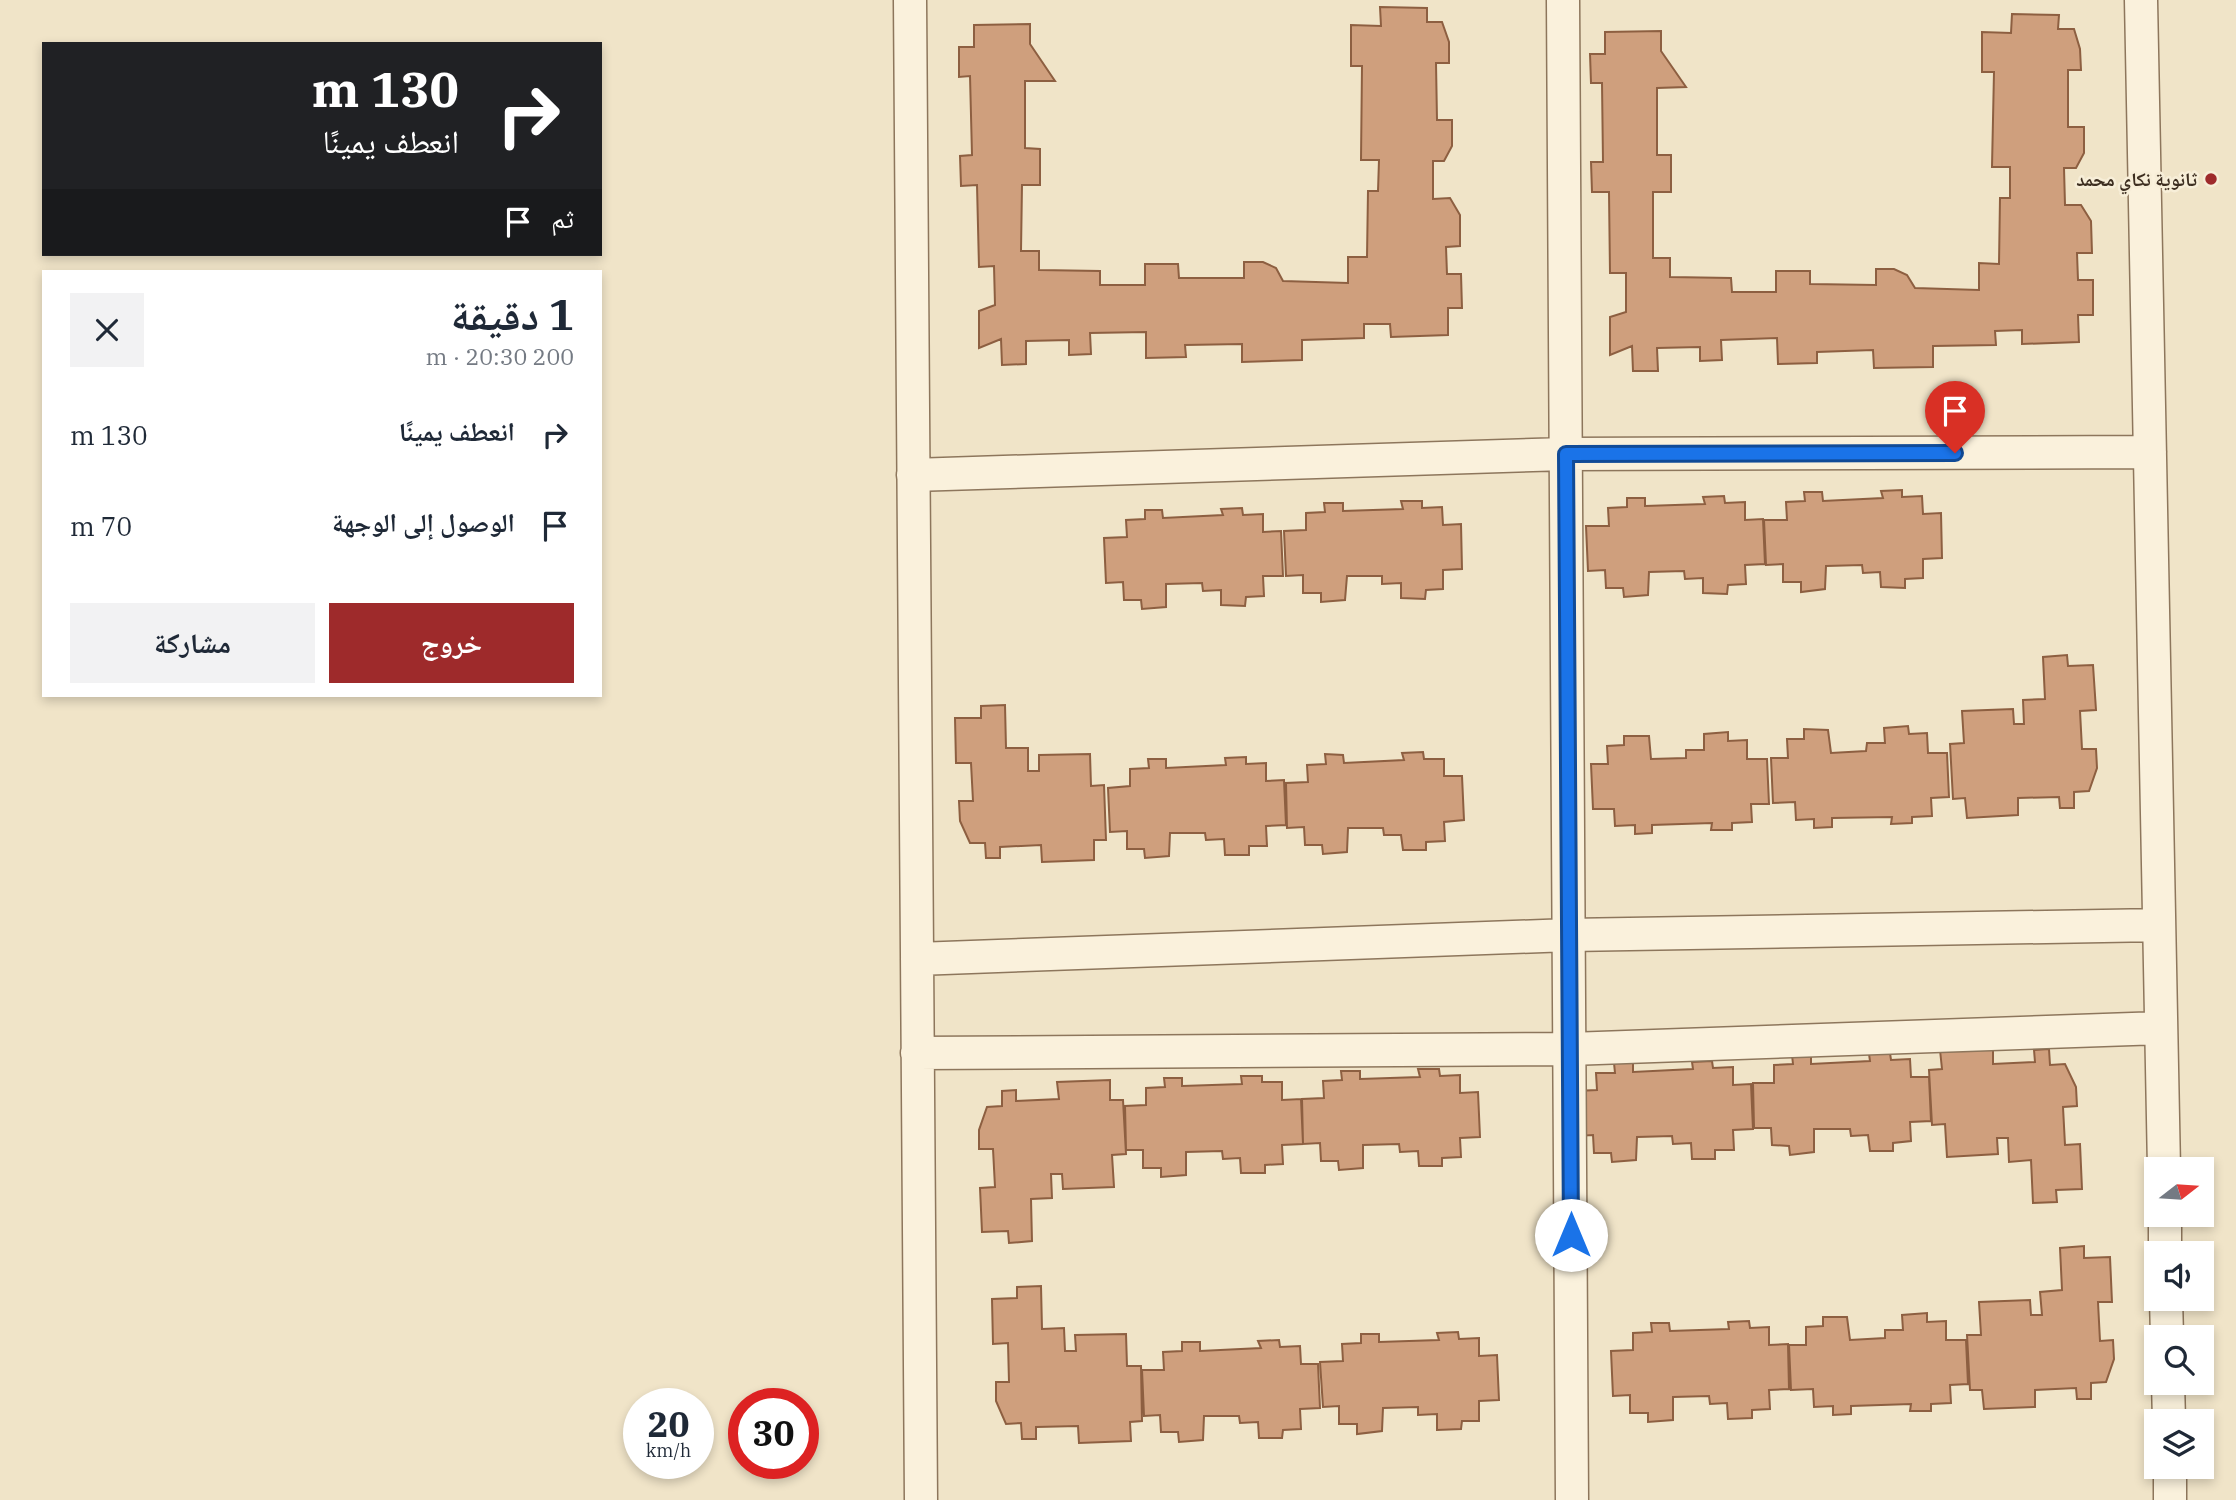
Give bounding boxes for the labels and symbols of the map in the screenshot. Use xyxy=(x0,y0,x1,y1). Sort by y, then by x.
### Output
place label: ثانوية نكاي محمد xyxy=(2076,167,2198,195)
marker: ثانوية نكاي محمد xyxy=(2203,171,2219,187)
pin xyxy=(1925,381,1985,453)
north arrow xyxy=(2144,1157,2214,1227)
position arrow xyxy=(1534,1198,1608,1272)
speed limit sign: 30 xyxy=(728,1388,819,1479)

